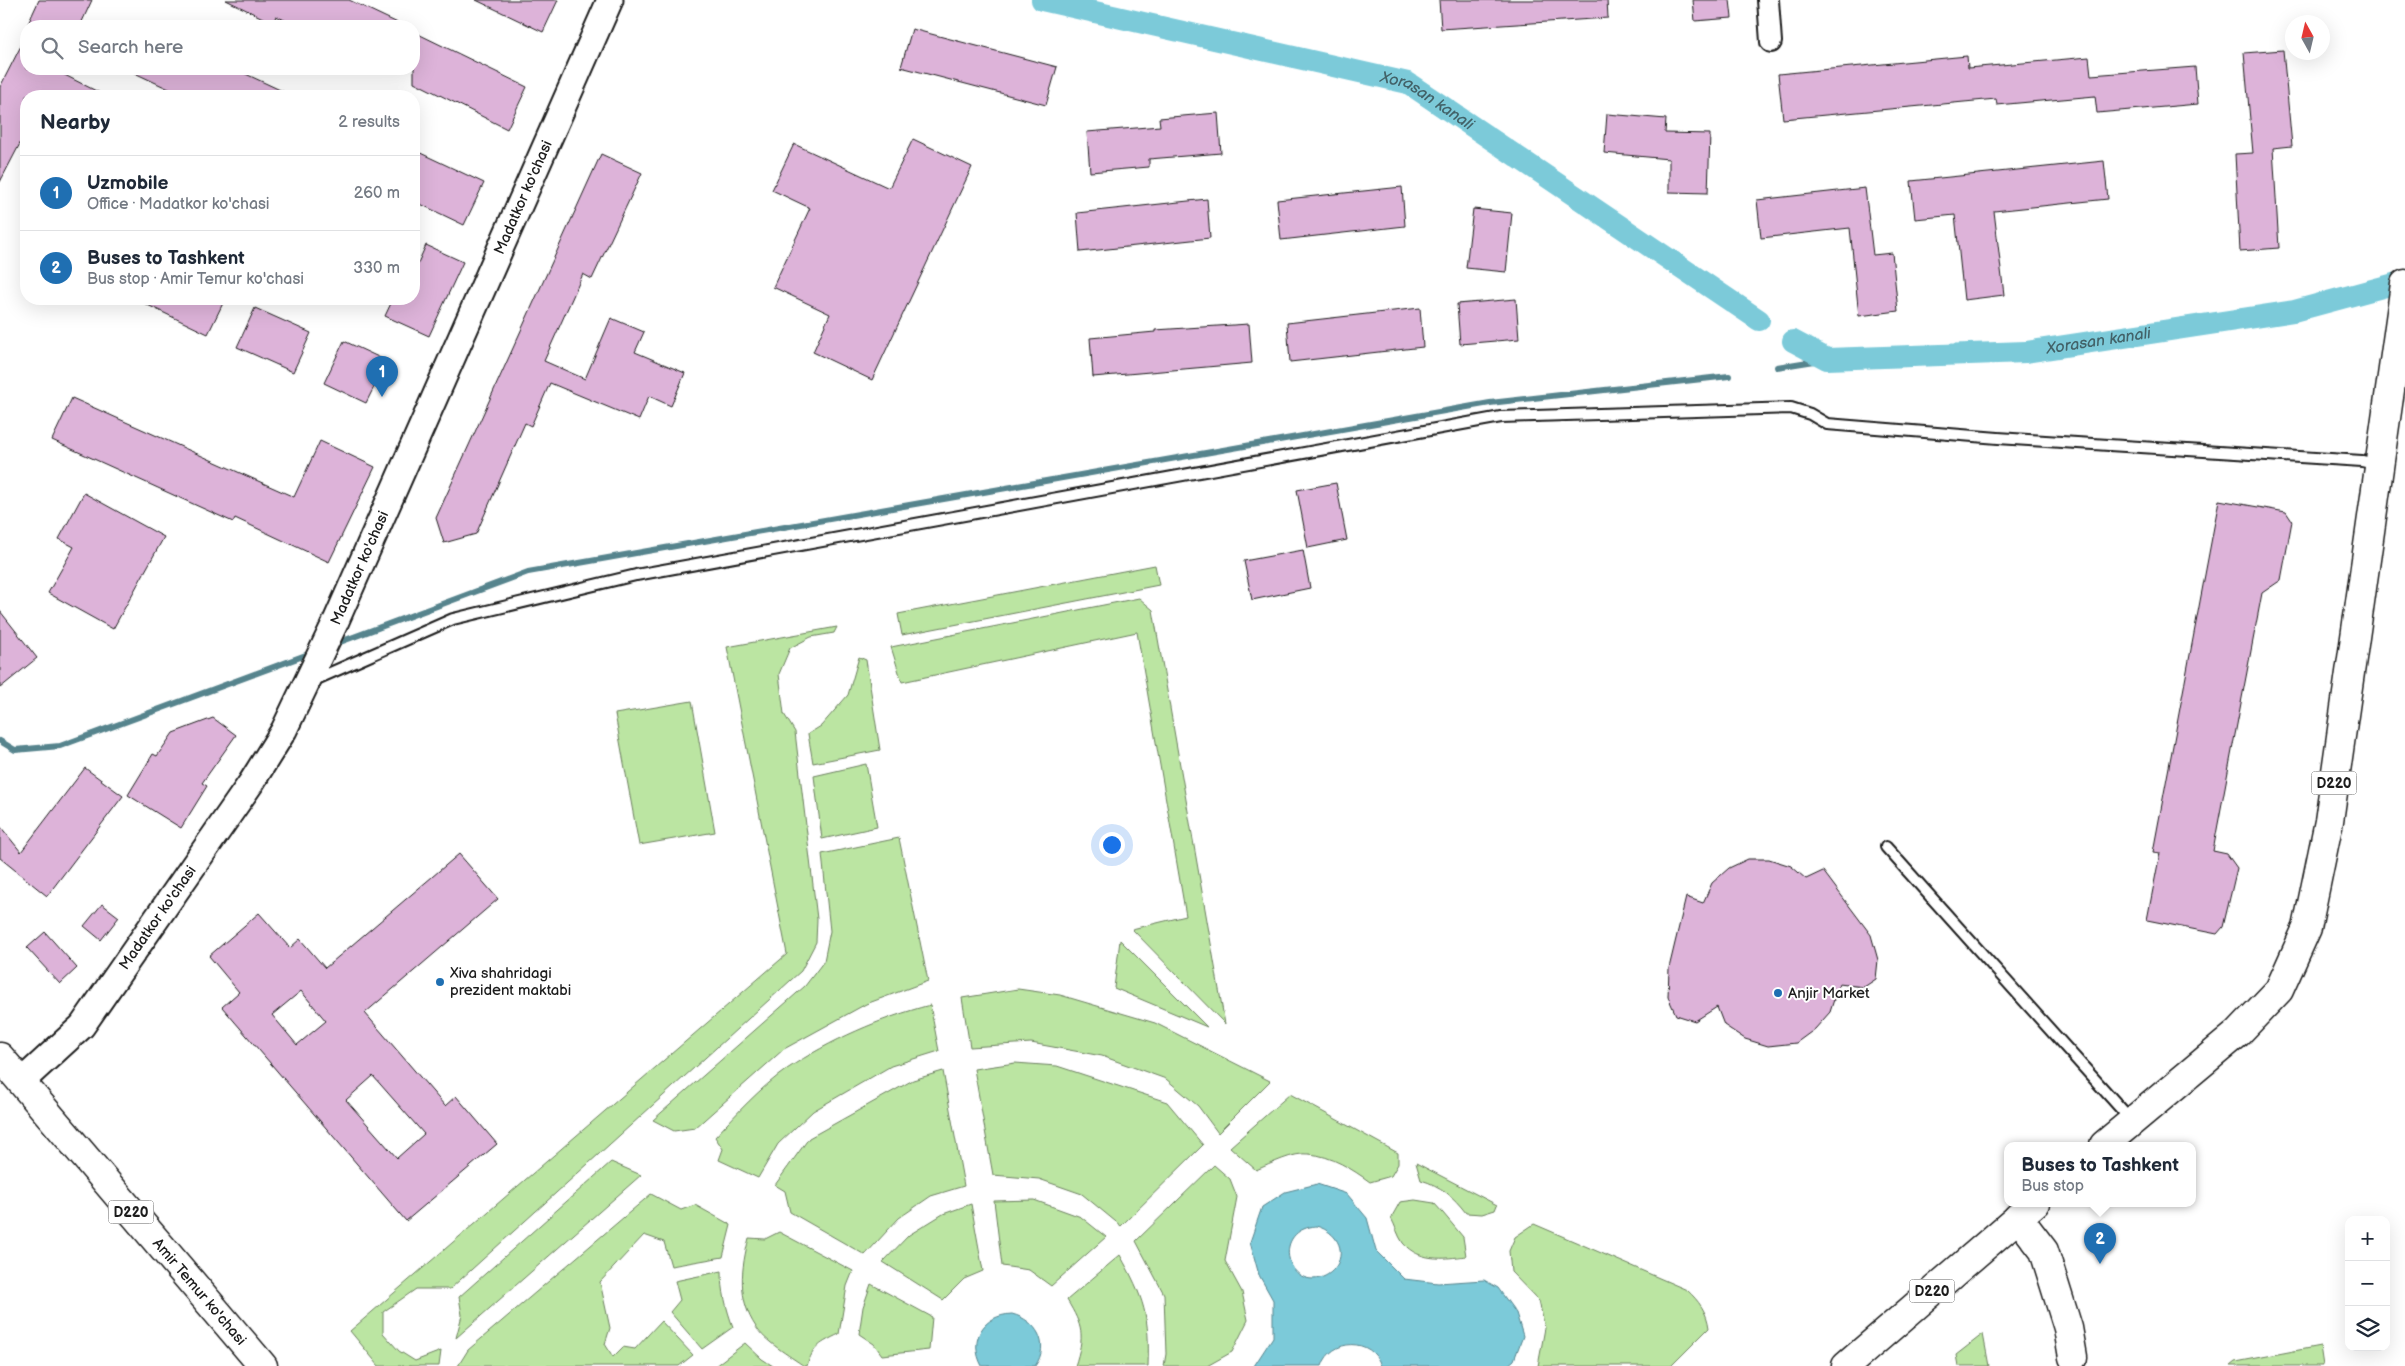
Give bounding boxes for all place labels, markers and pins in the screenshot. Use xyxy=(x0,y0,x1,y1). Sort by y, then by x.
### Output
pin: 1 xyxy=(366,356,398,397)
place label: Xiva shahridagi prezident maktabi xyxy=(449,964,571,1000)
marker: Xiva shahridagi prezident maktabi xyxy=(434,976,446,988)
place label: Anjir Market xyxy=(1788,984,1870,1003)
marker: Anjir Market xyxy=(1772,987,1784,999)
pin: 2 xyxy=(2084,1223,2116,1264)

